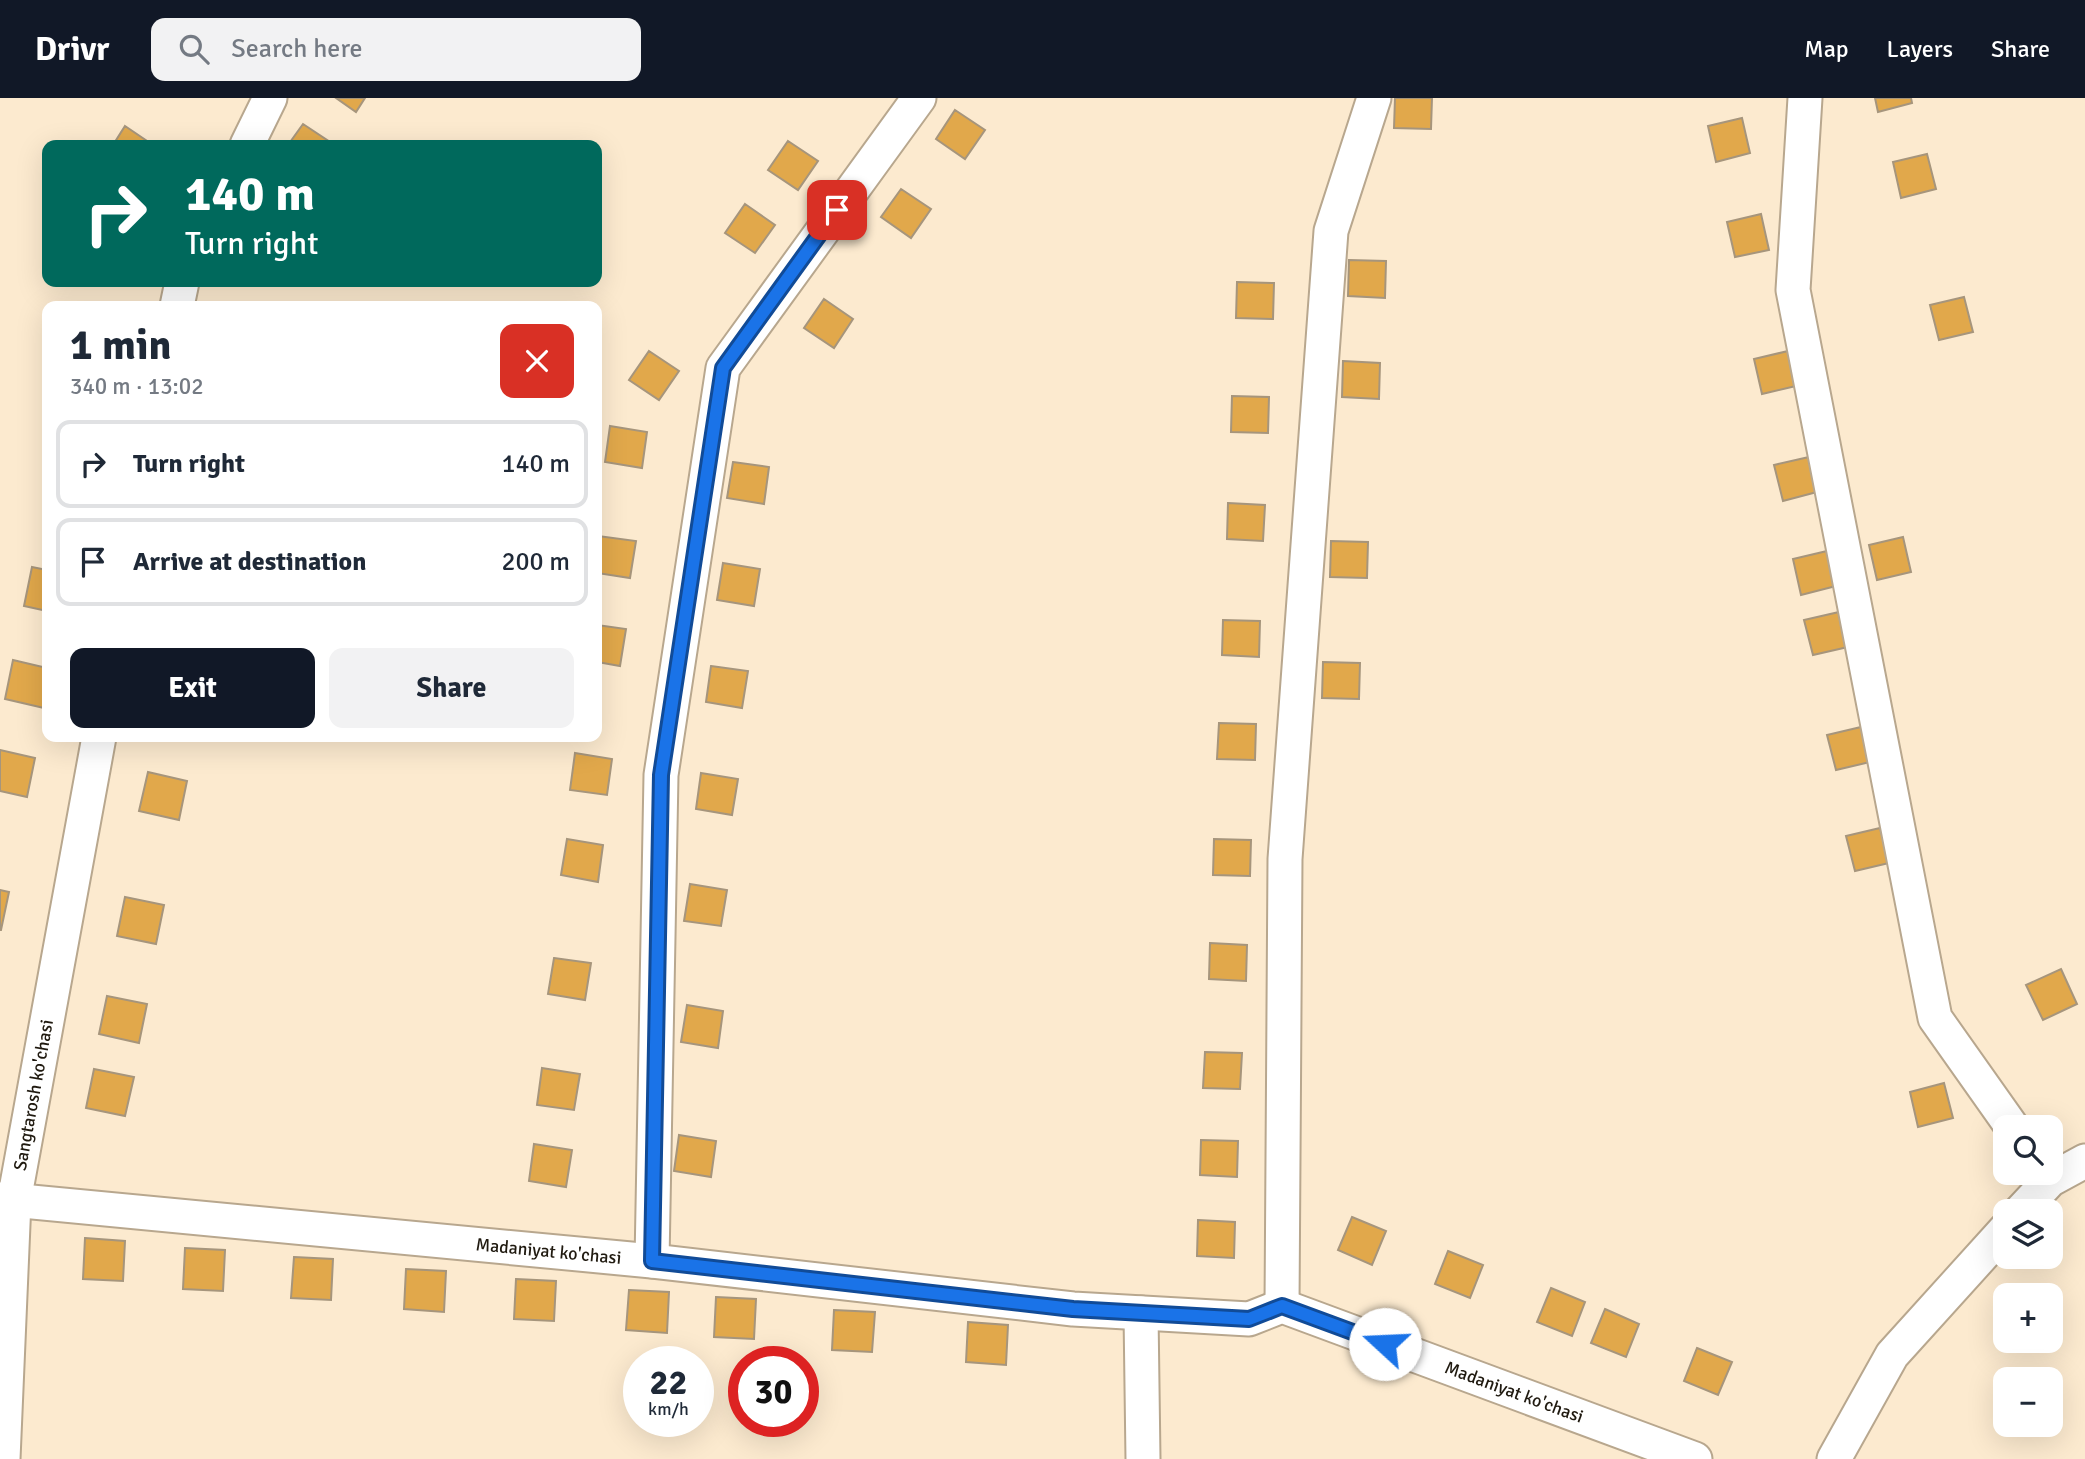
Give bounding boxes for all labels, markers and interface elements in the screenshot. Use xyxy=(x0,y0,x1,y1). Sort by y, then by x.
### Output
search box xyxy=(151,18,641,81)
text: Drivr xyxy=(35,29,109,70)
icon: search xyxy=(175,30,213,68)
text: Search here xyxy=(231,33,362,65)
text: Map xyxy=(1804,34,1849,64)
text: Layers xyxy=(1887,34,1953,64)
text: Share xyxy=(1991,34,2050,64)
text: 140 m xyxy=(185,164,315,224)
icon: right xyxy=(70,168,161,259)
pin xyxy=(807,180,867,240)
icon: arrive xyxy=(818,191,856,229)
text: Turn right xyxy=(185,224,318,263)
text: 1 min xyxy=(70,320,171,371)
button: close xyxy=(500,324,574,398)
text: 340 m · 13:02 xyxy=(70,372,204,401)
icon: right xyxy=(74,445,112,483)
text: Turn right xyxy=(133,448,245,480)
text: 140 m xyxy=(501,448,570,480)
icon: arrive xyxy=(74,543,112,581)
text: Arrive at destination xyxy=(133,546,366,578)
text: 200 m xyxy=(501,546,570,578)
button: Exit xyxy=(70,648,315,728)
button: Share xyxy=(329,648,574,728)
street label: Sangtarosh ko'chasi xyxy=(9,1018,58,1172)
map controls xyxy=(1993,1115,2063,1437)
button: search xyxy=(1993,1115,2063,1185)
button: layers xyxy=(1993,1199,2063,1269)
street label: Madaniyat ko'chasi xyxy=(475,1233,622,1269)
button: + xyxy=(1993,1283,2063,1353)
position arrow xyxy=(1348,1307,1422,1381)
speed limit sign: 30 xyxy=(728,1346,819,1437)
street label: Madaniyat ko'chasi xyxy=(1442,1356,1587,1428)
text: 22 xyxy=(650,1361,687,1404)
button: − xyxy=(1993,1367,2063,1437)
text: km/h xyxy=(648,1398,689,1420)

